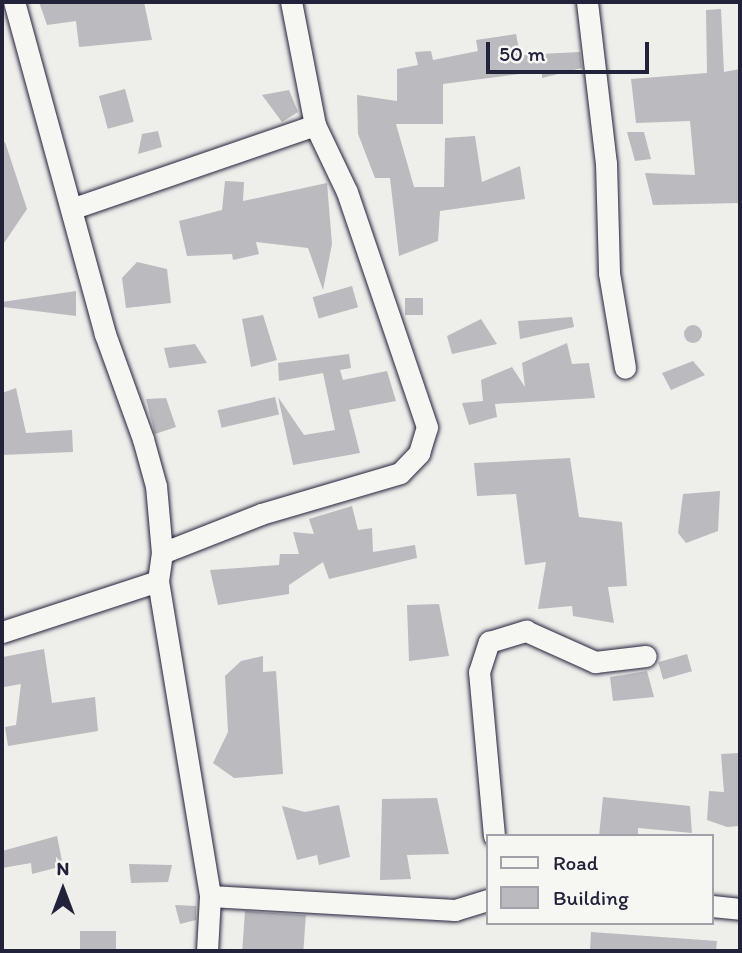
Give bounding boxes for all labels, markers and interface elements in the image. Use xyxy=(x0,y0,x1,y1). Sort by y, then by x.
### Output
scale bar xyxy=(490,28,653,72)
text: 50 m xyxy=(499,41,545,66)
legend xyxy=(486,834,714,925)
text: Road xyxy=(553,850,598,875)
north arrow xyxy=(28,855,98,925)
text: N xyxy=(57,857,69,880)
text: Building xyxy=(553,885,629,910)

